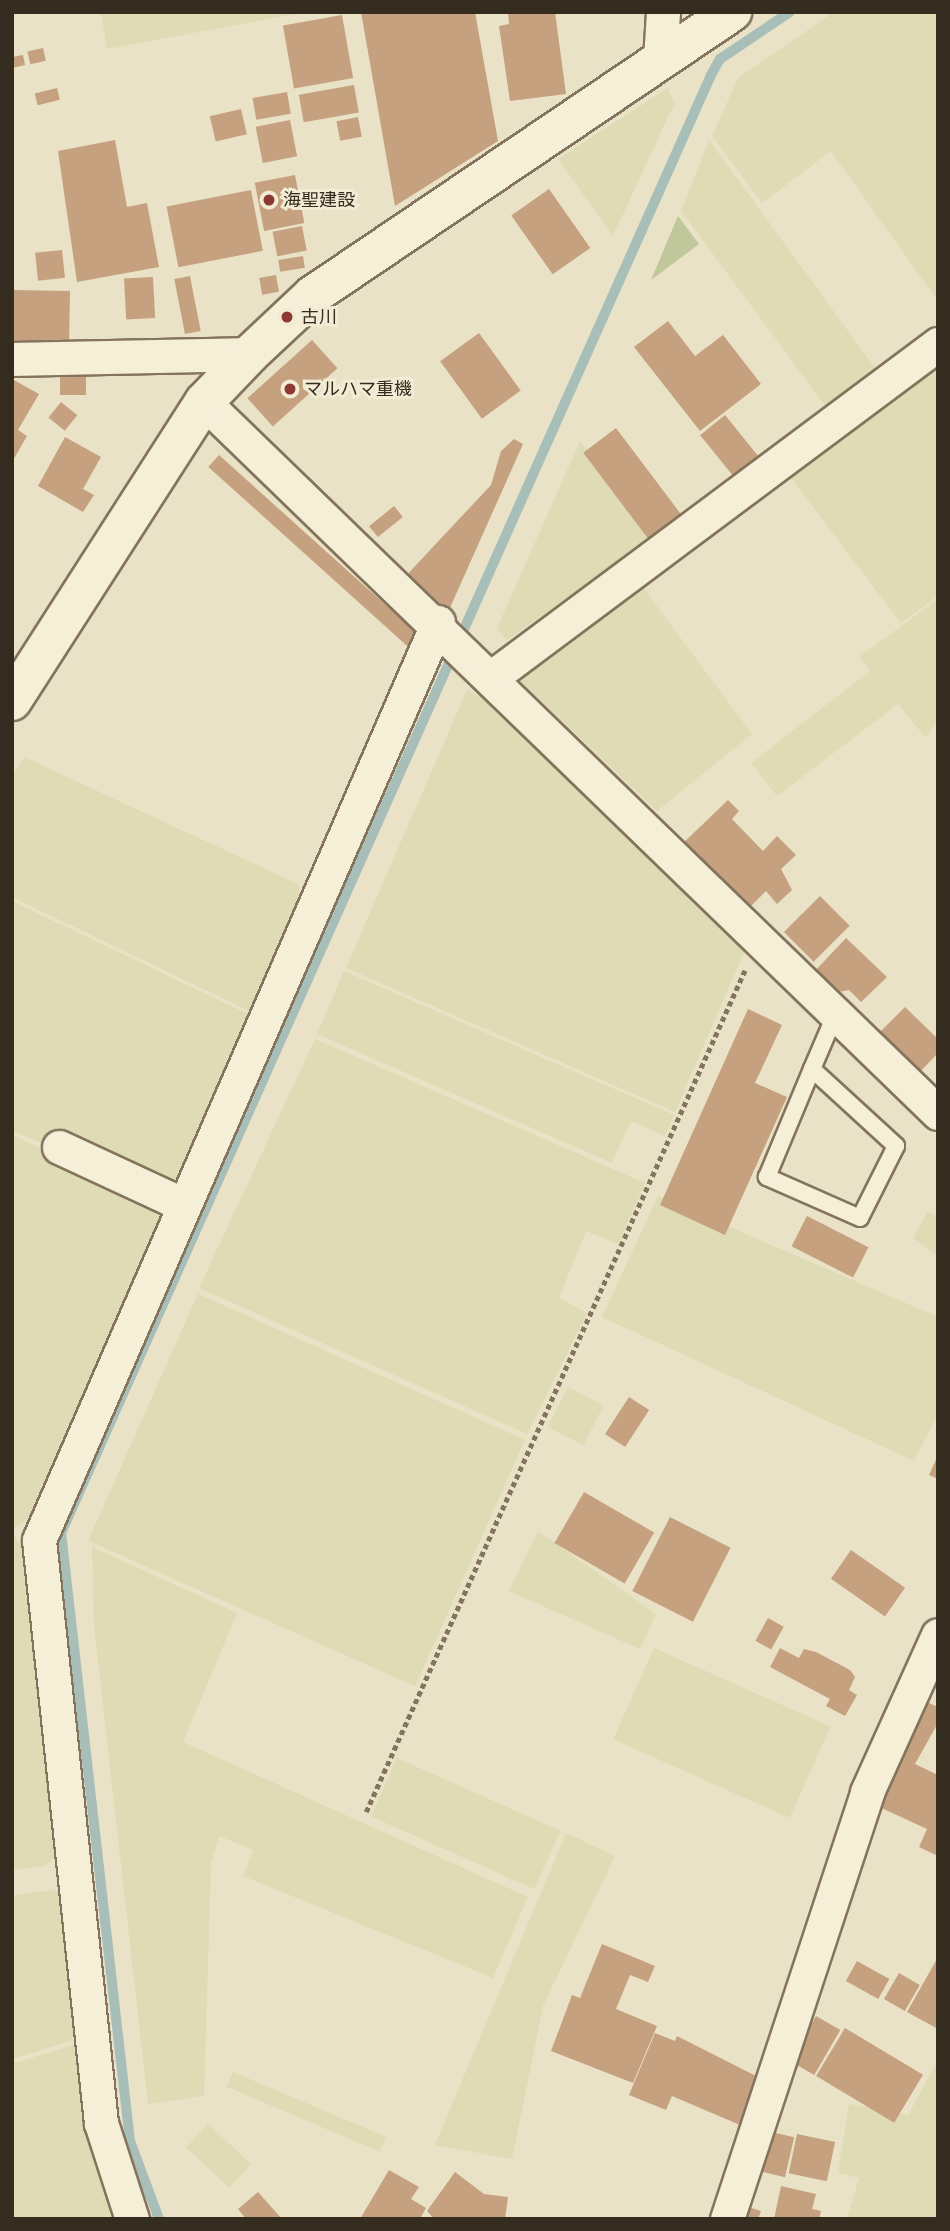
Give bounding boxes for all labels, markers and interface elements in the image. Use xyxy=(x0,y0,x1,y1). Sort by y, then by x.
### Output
place label: 海聖建設 xyxy=(283,189,355,211)
marker: 海聖建設 xyxy=(261,192,277,208)
place label: 古川 xyxy=(301,306,337,328)
marker: 古川 xyxy=(279,309,295,325)
place label: マルハマ重機 xyxy=(304,378,412,400)
marker: マルハマ重機 xyxy=(282,381,298,397)

